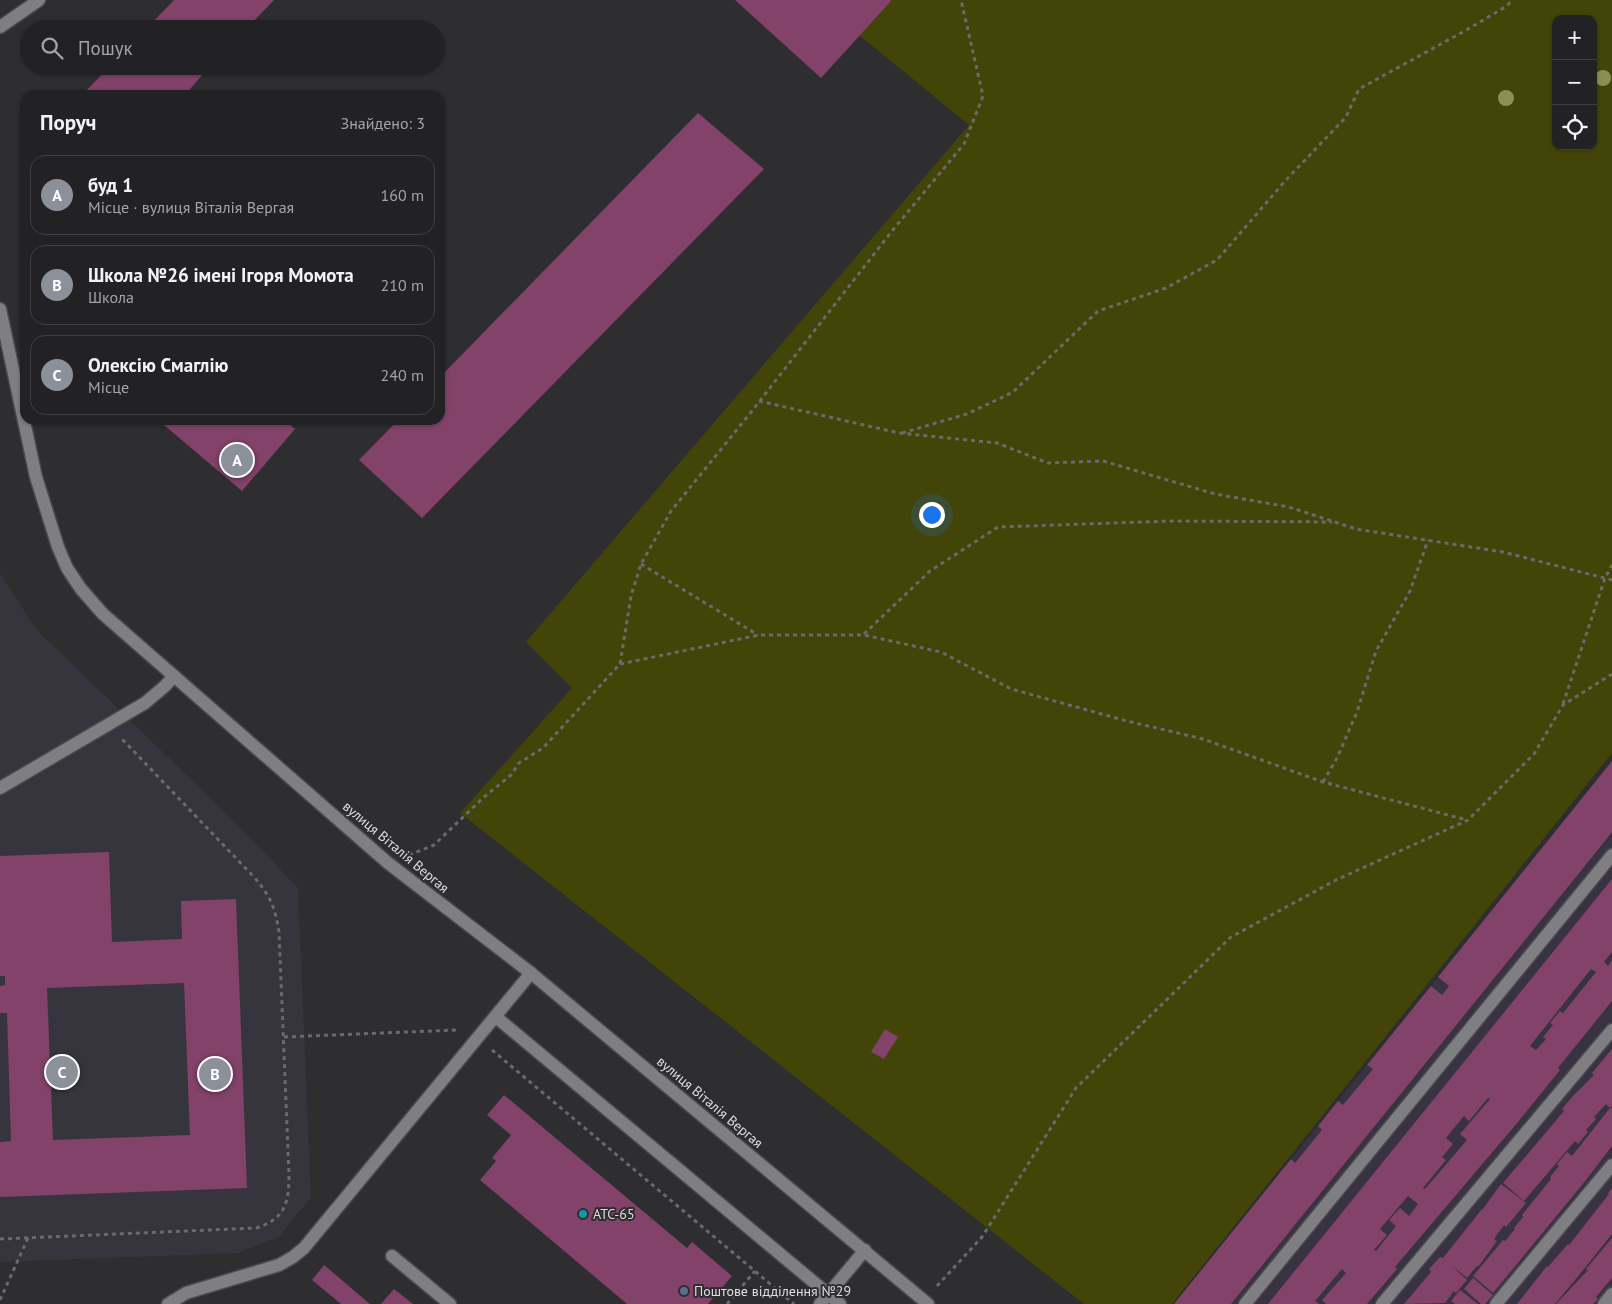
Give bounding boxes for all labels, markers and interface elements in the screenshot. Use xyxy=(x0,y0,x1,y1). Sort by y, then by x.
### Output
map controls xyxy=(1552,15,1597,150)
button: + xyxy=(1552,15,1597,60)
search box xyxy=(20,20,445,75)
icon: search xyxy=(38,34,66,62)
text: Пошук xyxy=(78,36,133,60)
button: − xyxy=(1552,60,1597,105)
button: locate xyxy=(1552,105,1597,150)
text: Поруч xyxy=(40,109,96,136)
text: Знайдено: 3 xyxy=(341,113,425,133)
text: буд 1 xyxy=(88,173,133,197)
text: A xyxy=(52,185,62,205)
text: 160 m xyxy=(381,185,424,205)
text: Місце · вулиця Віталія Вергая xyxy=(88,197,294,217)
text: Школа №26 імені Ігоря Момота xyxy=(88,263,354,287)
text: B xyxy=(52,275,62,295)
text: 210 m xyxy=(381,275,424,295)
text: Школа xyxy=(88,287,134,307)
text: Олексію Смаглію xyxy=(88,353,228,377)
text: C xyxy=(53,365,61,385)
text: 240 m xyxy=(381,365,424,385)
text: Місце xyxy=(88,377,129,397)
pin: A xyxy=(221,441,253,479)
your location xyxy=(919,502,945,528)
street label: вулиця Віталія Вергая xyxy=(339,797,453,897)
street label: вулиця Віталія Вергая xyxy=(653,1052,767,1152)
pin: C xyxy=(46,1053,78,1091)
pin: B xyxy=(199,1055,231,1093)
place label: АТС-65 xyxy=(593,1205,635,1223)
marker: АТС-65 xyxy=(577,1208,589,1220)
place label: Поштове відділення №29 xyxy=(694,1282,851,1300)
marker: Поштове відділення №29 xyxy=(678,1285,690,1297)

